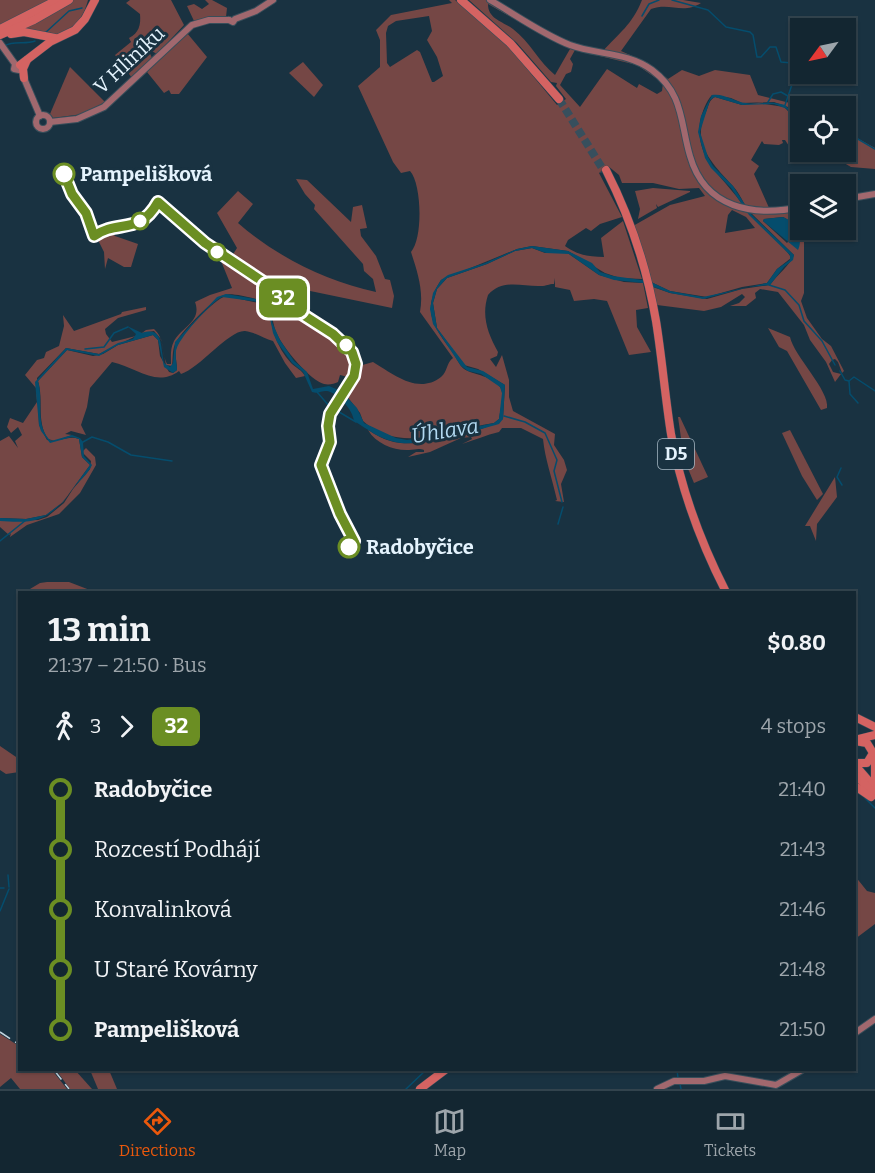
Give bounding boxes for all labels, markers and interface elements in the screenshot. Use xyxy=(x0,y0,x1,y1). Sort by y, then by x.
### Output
north arrow xyxy=(790,18,856,84)
map controls xyxy=(790,18,856,240)
street label: V Hliníku xyxy=(89,21,169,99)
button: locate xyxy=(790,96,856,162)
place label: Pampelišková xyxy=(80,162,212,186)
marker: Pampelišková xyxy=(53,163,75,185)
button: layers xyxy=(790,174,856,240)
unlabelled marker xyxy=(131,212,149,230)
unlabelled marker xyxy=(208,243,226,261)
line badge: 32 xyxy=(256,278,310,318)
text: 32 xyxy=(271,285,295,311)
unlabelled marker xyxy=(337,336,355,354)
water label: Úhlava xyxy=(409,413,481,449)
road number: D5 xyxy=(658,439,694,469)
place label: Radobyčice xyxy=(366,535,474,559)
marker: Radobyčice xyxy=(338,536,360,558)
text: 13 min xyxy=(48,610,150,650)
text: $0.80 xyxy=(767,629,826,656)
text: 21:37 – 21:50 · Bus xyxy=(48,653,207,677)
icon: walk xyxy=(48,710,81,743)
icon: forward xyxy=(110,710,143,743)
text: 32 xyxy=(164,713,188,739)
text: 3 xyxy=(90,714,101,738)
text: 4 stops xyxy=(761,714,826,738)
text: Radobyčice xyxy=(94,776,212,803)
text: 21:40 xyxy=(778,777,826,801)
text: Rozcestí Podhájí xyxy=(94,836,260,863)
text: 21:43 xyxy=(780,837,826,861)
text: Konvalinková xyxy=(94,896,232,923)
text: 21:46 xyxy=(779,897,826,921)
text: U Staré Kovárny xyxy=(94,956,258,983)
text: 21:48 xyxy=(779,957,826,981)
text: Pampelišková xyxy=(94,1016,239,1043)
text: 21:50 xyxy=(779,1017,826,1041)
tab: Directions xyxy=(119,1105,196,1160)
tab: Map xyxy=(433,1105,466,1160)
tab: Tickets xyxy=(704,1105,756,1160)

